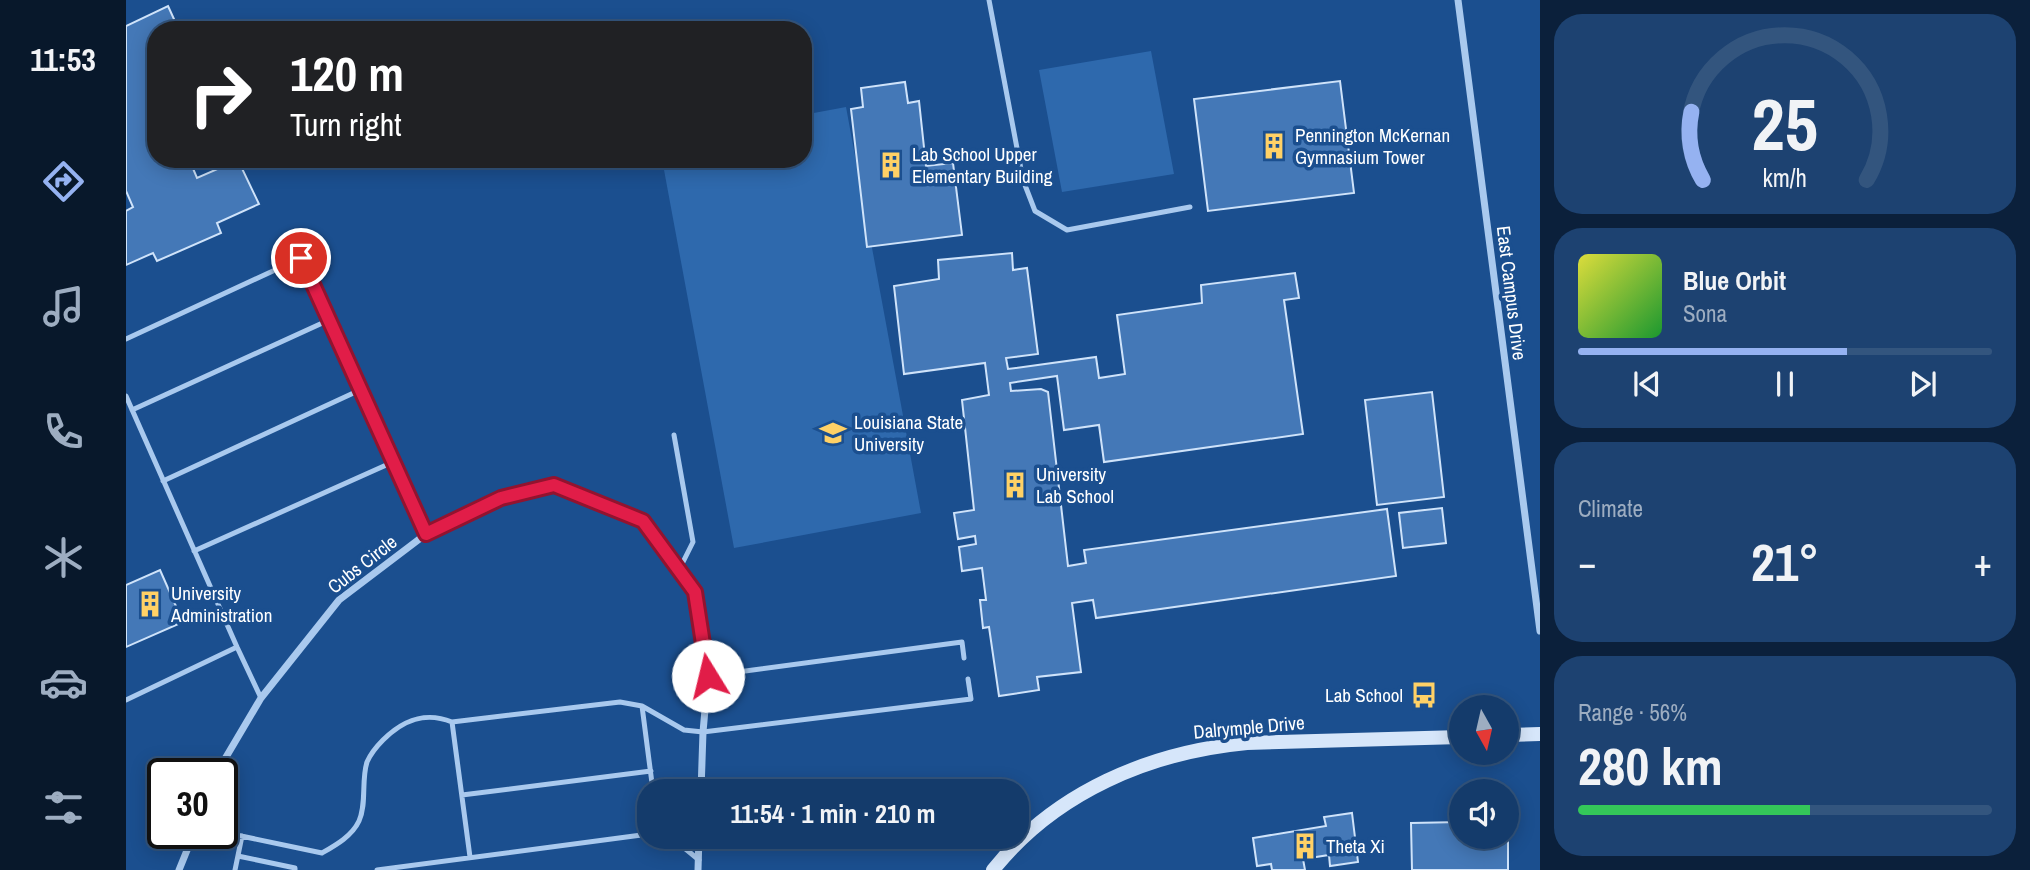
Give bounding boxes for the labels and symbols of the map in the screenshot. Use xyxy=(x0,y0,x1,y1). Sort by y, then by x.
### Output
place label: Pennington McKernan Gymnasium Tower xyxy=(1295,122,1450,170)
building icon: Pennington McKernan Gymnasium Tower xyxy=(1259,131,1289,161)
place label: Lab School Upper Elementary Building xyxy=(912,141,1053,189)
building icon: Lab School Upper Elementary Building xyxy=(876,150,906,180)
street label: East Campus Drive xyxy=(1491,224,1533,362)
pin xyxy=(271,228,331,288)
place label: Louisiana State University xyxy=(854,409,963,457)
school or university icon: Louisiana State University xyxy=(818,418,848,448)
place label: University Lab School xyxy=(1036,461,1114,509)
building icon: University Lab School xyxy=(1000,470,1030,500)
street label: Cubs Circle xyxy=(322,529,402,599)
place label: University Administration xyxy=(170,580,272,628)
building icon: University Administration xyxy=(135,589,165,619)
position arrow xyxy=(671,639,745,713)
bus stop icon: Lab School xyxy=(1409,680,1439,710)
place label: Lab School xyxy=(1325,682,1403,708)
north arrow xyxy=(1449,695,1519,765)
street label: Dalrymple Drive xyxy=(1192,709,1306,745)
speed limit sign: 30 xyxy=(147,758,238,849)
building icon: Theta Xi xyxy=(1290,831,1320,861)
place label: Theta Xi xyxy=(1326,833,1385,859)

